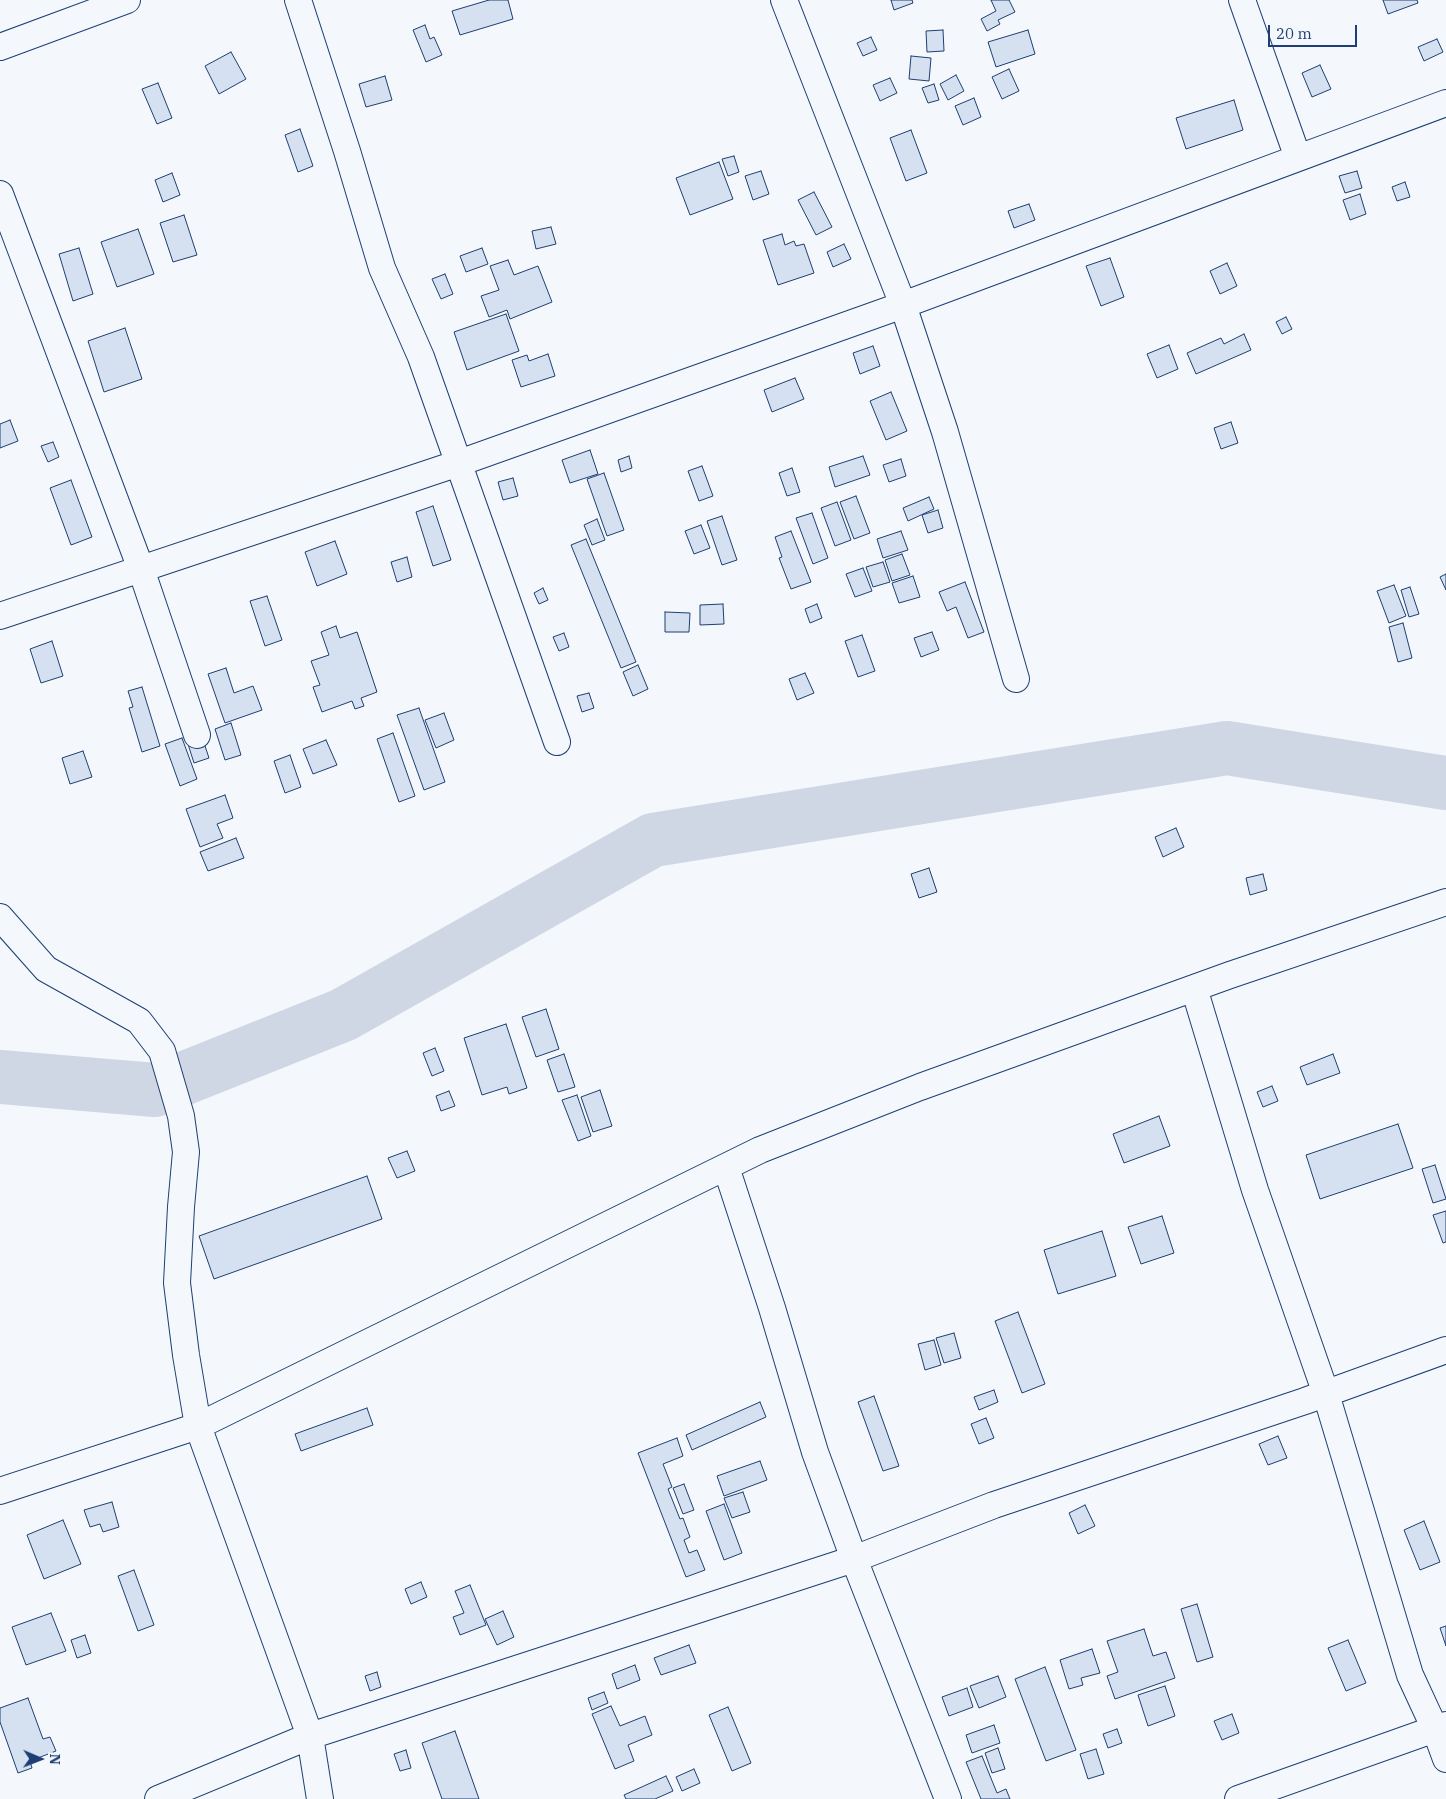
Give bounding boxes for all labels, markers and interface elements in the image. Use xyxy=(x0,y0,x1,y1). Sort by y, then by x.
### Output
scale bar xyxy=(1271,15,1360,47)
text: 20 m xyxy=(1276,24,1312,43)
north arrow xyxy=(15,1734,65,1784)
text: N xyxy=(46,1754,64,1765)

